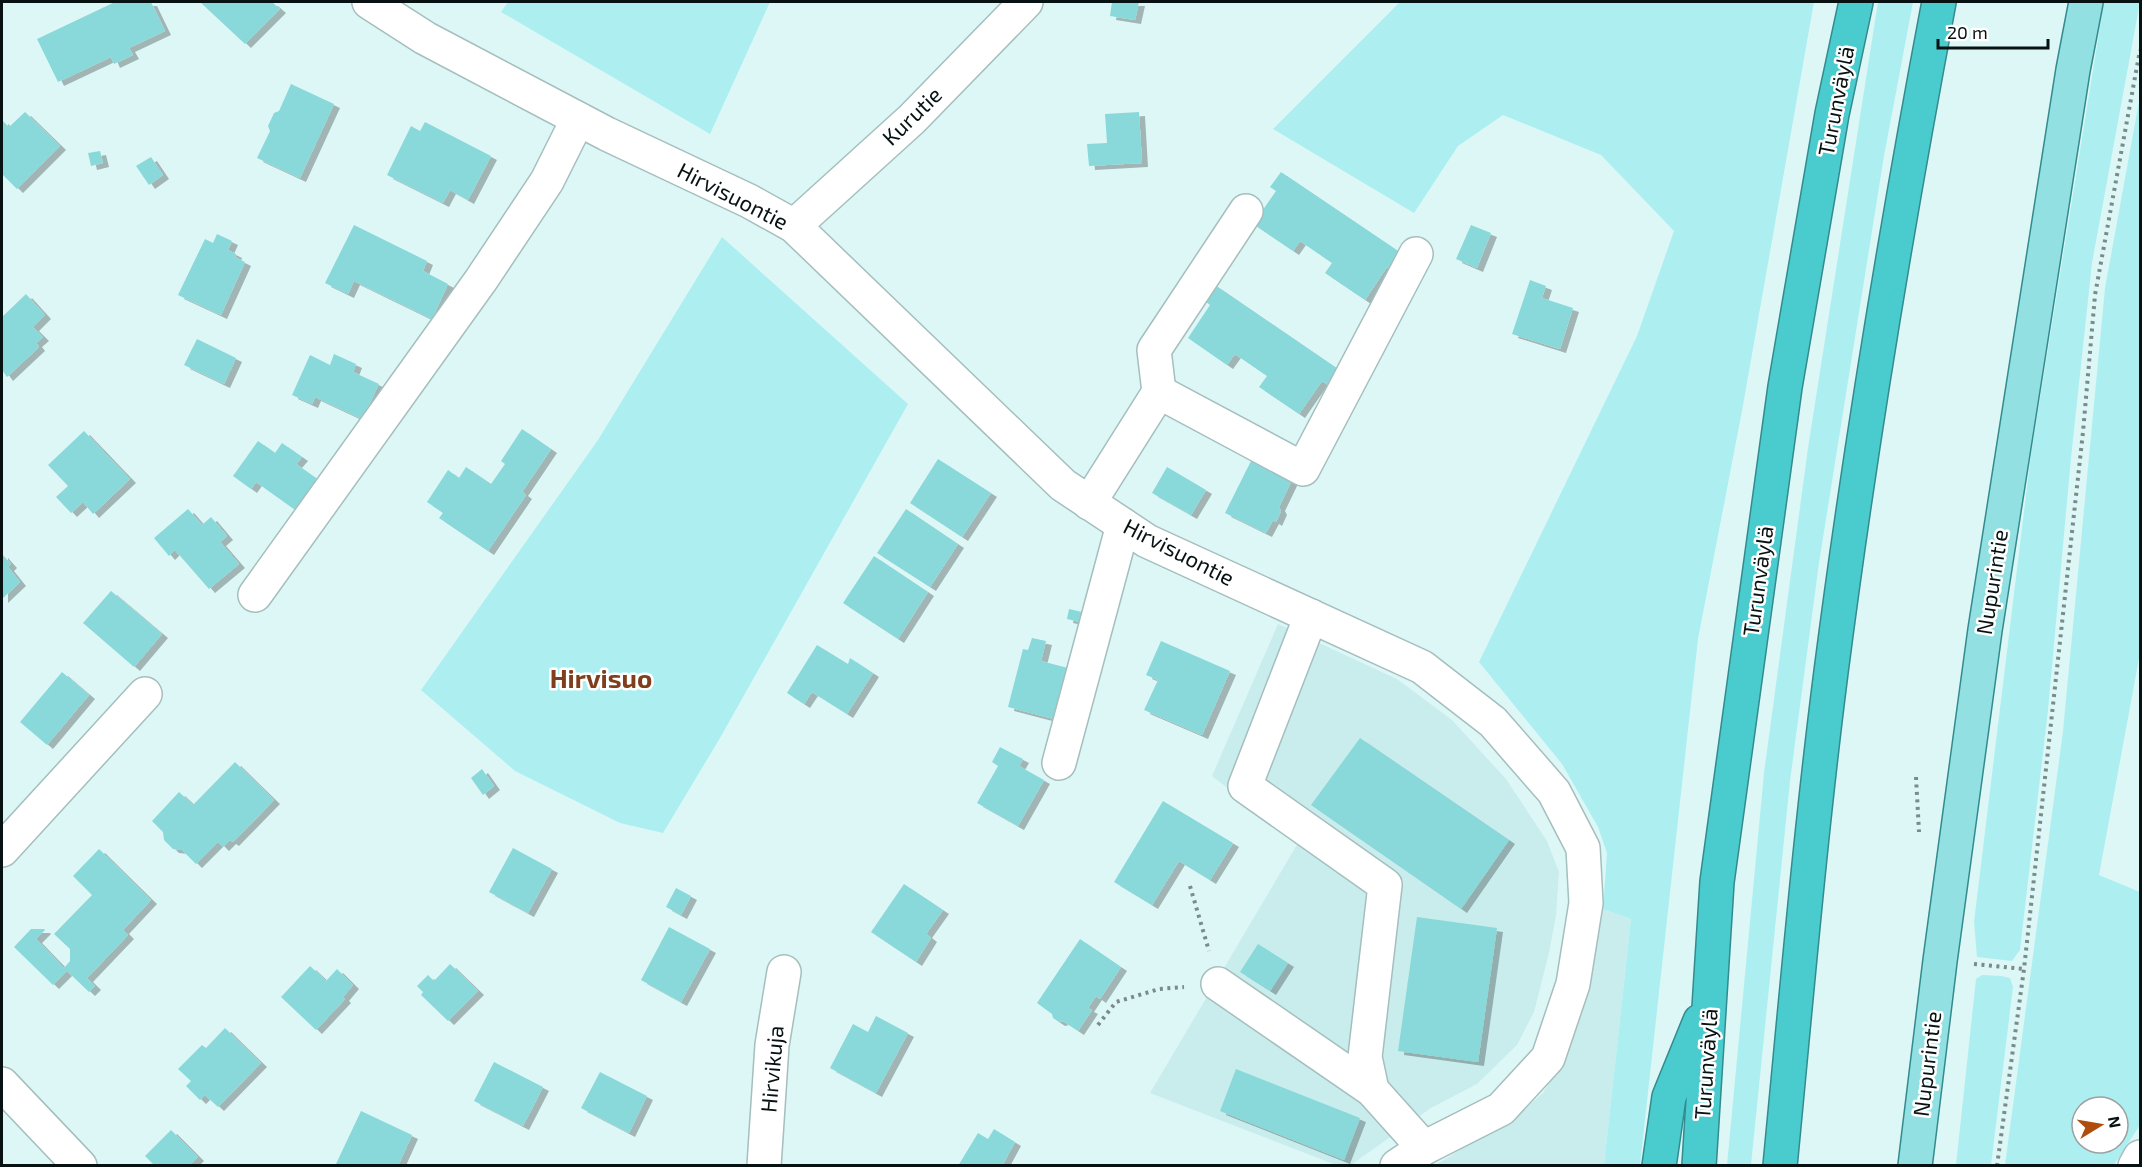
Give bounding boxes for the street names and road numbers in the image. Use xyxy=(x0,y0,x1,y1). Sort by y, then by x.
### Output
street label: Turunväylä xyxy=(1812,44,1858,158)
street label: Kurutie xyxy=(876,81,946,150)
street label: Hirvisuontie xyxy=(674,156,793,234)
street label: Hirvisuontie xyxy=(1120,512,1239,590)
street label: Turunväylä xyxy=(1736,524,1778,638)
street label: Nupurintie xyxy=(1970,527,2012,636)
street label: Turunväylä xyxy=(1688,1007,1722,1120)
street label: Nupurintie xyxy=(1907,1010,1945,1118)
street label: Hirvikuja xyxy=(754,1024,789,1114)

